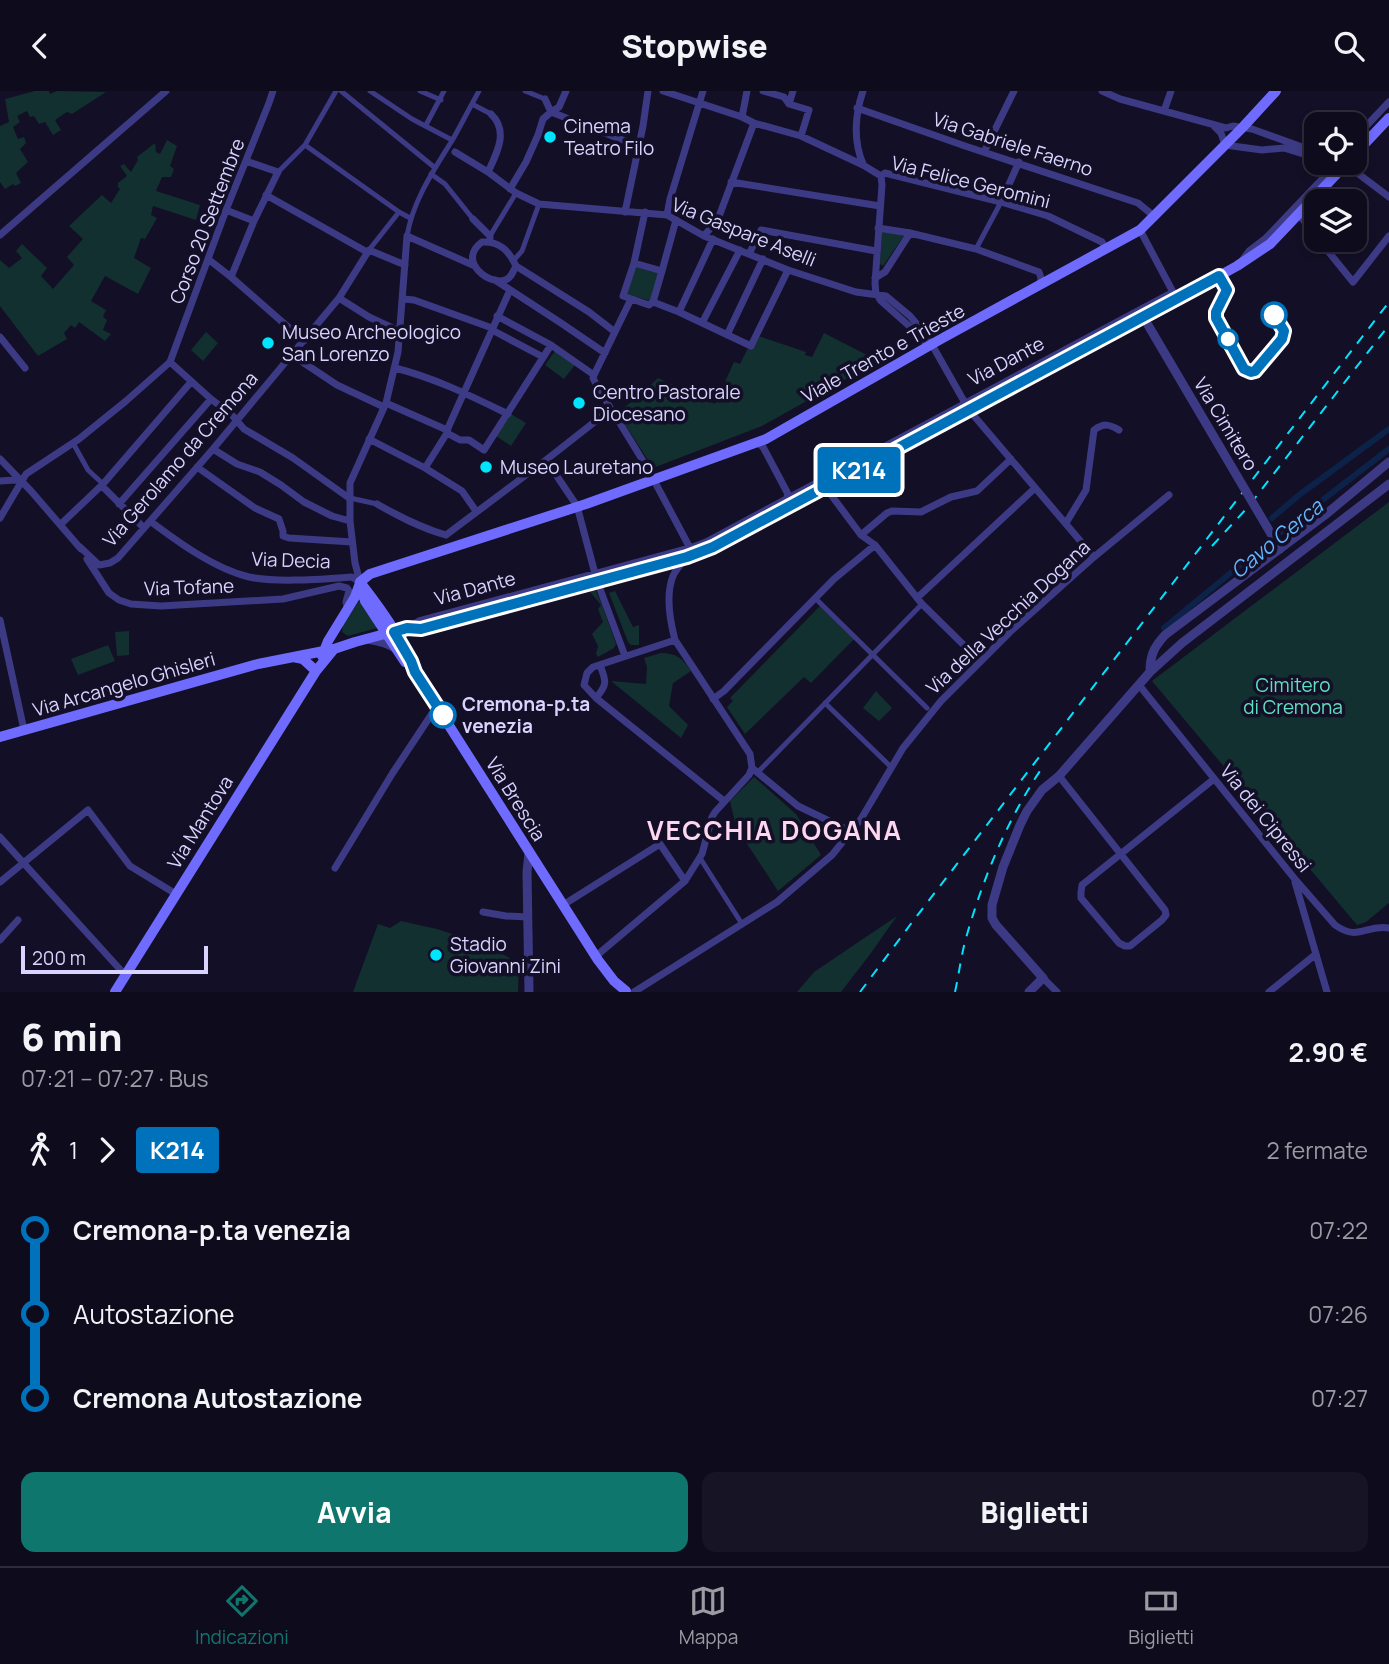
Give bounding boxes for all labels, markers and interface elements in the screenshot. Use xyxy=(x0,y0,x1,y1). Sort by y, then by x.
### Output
text: Stopwise xyxy=(621,24,768,68)
icon: back xyxy=(21,27,59,65)
icon: search xyxy=(1330,27,1368,65)
street label: Via Gabriele Faerno xyxy=(930,106,1096,182)
map controls xyxy=(1304,112,1367,252)
button: locate xyxy=(1304,112,1367,175)
place label: Cinema Teatro Filo xyxy=(564,113,654,161)
marker: Cinema Teatro Filo xyxy=(542,129,558,145)
street label: Corso 20 Settembre xyxy=(163,134,251,308)
street label: Via Felice Geromini xyxy=(889,150,1053,214)
button: layers xyxy=(1304,189,1367,252)
street label: Via Gaspare Aselli xyxy=(668,191,820,273)
street label: Viale Trento e Trieste xyxy=(797,297,969,409)
unlabelled marker xyxy=(1261,302,1287,328)
place label: Museo Archeologico San Lorenzo xyxy=(282,319,461,367)
unlabelled marker xyxy=(1218,329,1238,349)
street label: Via Dante xyxy=(963,330,1049,392)
marker: Museo Archeologico San Lorenzo xyxy=(260,335,276,351)
street label: Via Gerolamo da Cremona xyxy=(97,366,263,552)
street label: Via Cimitero xyxy=(1188,372,1264,476)
place label: Centro Pastorale Diocesano xyxy=(593,379,741,427)
marker: Centro Pastorale Diocesano xyxy=(571,395,587,411)
line badge: K214 xyxy=(810,447,908,493)
text: K214 xyxy=(832,453,886,486)
place label: Museo Lauretano xyxy=(500,454,653,480)
marker: Museo Lauretano xyxy=(478,459,494,475)
water label: Cavo Cerca xyxy=(1224,492,1329,584)
street label: Via della Vecchia Dogana xyxy=(920,534,1096,700)
street label: Via Decia xyxy=(251,546,331,574)
street label: Via Dante xyxy=(432,565,518,611)
street label: Via Tofane xyxy=(143,572,235,602)
street label: Via Arcangelo Ghisleri xyxy=(30,646,218,722)
park label: Cimitero di Cremona xyxy=(1243,672,1343,720)
place label: Cremona-p.ta venezia xyxy=(462,691,590,739)
marker: Cremona-p.ta venezia xyxy=(430,702,456,728)
street label: Via Brescia xyxy=(480,752,552,846)
street label: Via dei Cipressi xyxy=(1214,759,1318,877)
street label: Via Mantova xyxy=(161,770,239,874)
district label: VECCHIA DOGANA xyxy=(647,812,903,848)
place label: Stadio Giovanni Zini xyxy=(450,931,561,979)
scale bar xyxy=(21,943,208,975)
text: 200 m xyxy=(32,945,86,971)
marker: Stadio Giovanni Zini xyxy=(428,947,444,963)
text: 6 min xyxy=(21,1010,122,1062)
text: 2.90 € xyxy=(1288,1034,1368,1070)
text: 07:21 – 07:27 · Bus xyxy=(21,1062,209,1094)
icon: walk xyxy=(21,1131,59,1169)
icon: forward xyxy=(88,1131,126,1169)
text: K214 xyxy=(150,1133,205,1166)
text: 1 xyxy=(69,1134,78,1166)
text: 2 fermate xyxy=(1266,1134,1368,1166)
text: Cremona-p.ta venezia xyxy=(73,1212,351,1248)
text: 07:22 xyxy=(1309,1214,1368,1246)
text: Autostazione xyxy=(73,1296,234,1332)
text: 07:26 xyxy=(1308,1298,1368,1330)
text: Cremona Autostazione xyxy=(73,1380,362,1416)
text: 07:27 xyxy=(1311,1382,1368,1414)
button: Avvia xyxy=(21,1472,688,1552)
button: Biglietti xyxy=(702,1472,1368,1552)
tab: Indicazioni xyxy=(195,1582,289,1650)
tab: Mappa xyxy=(679,1582,738,1650)
tab: Biglietti xyxy=(1128,1582,1194,1650)

